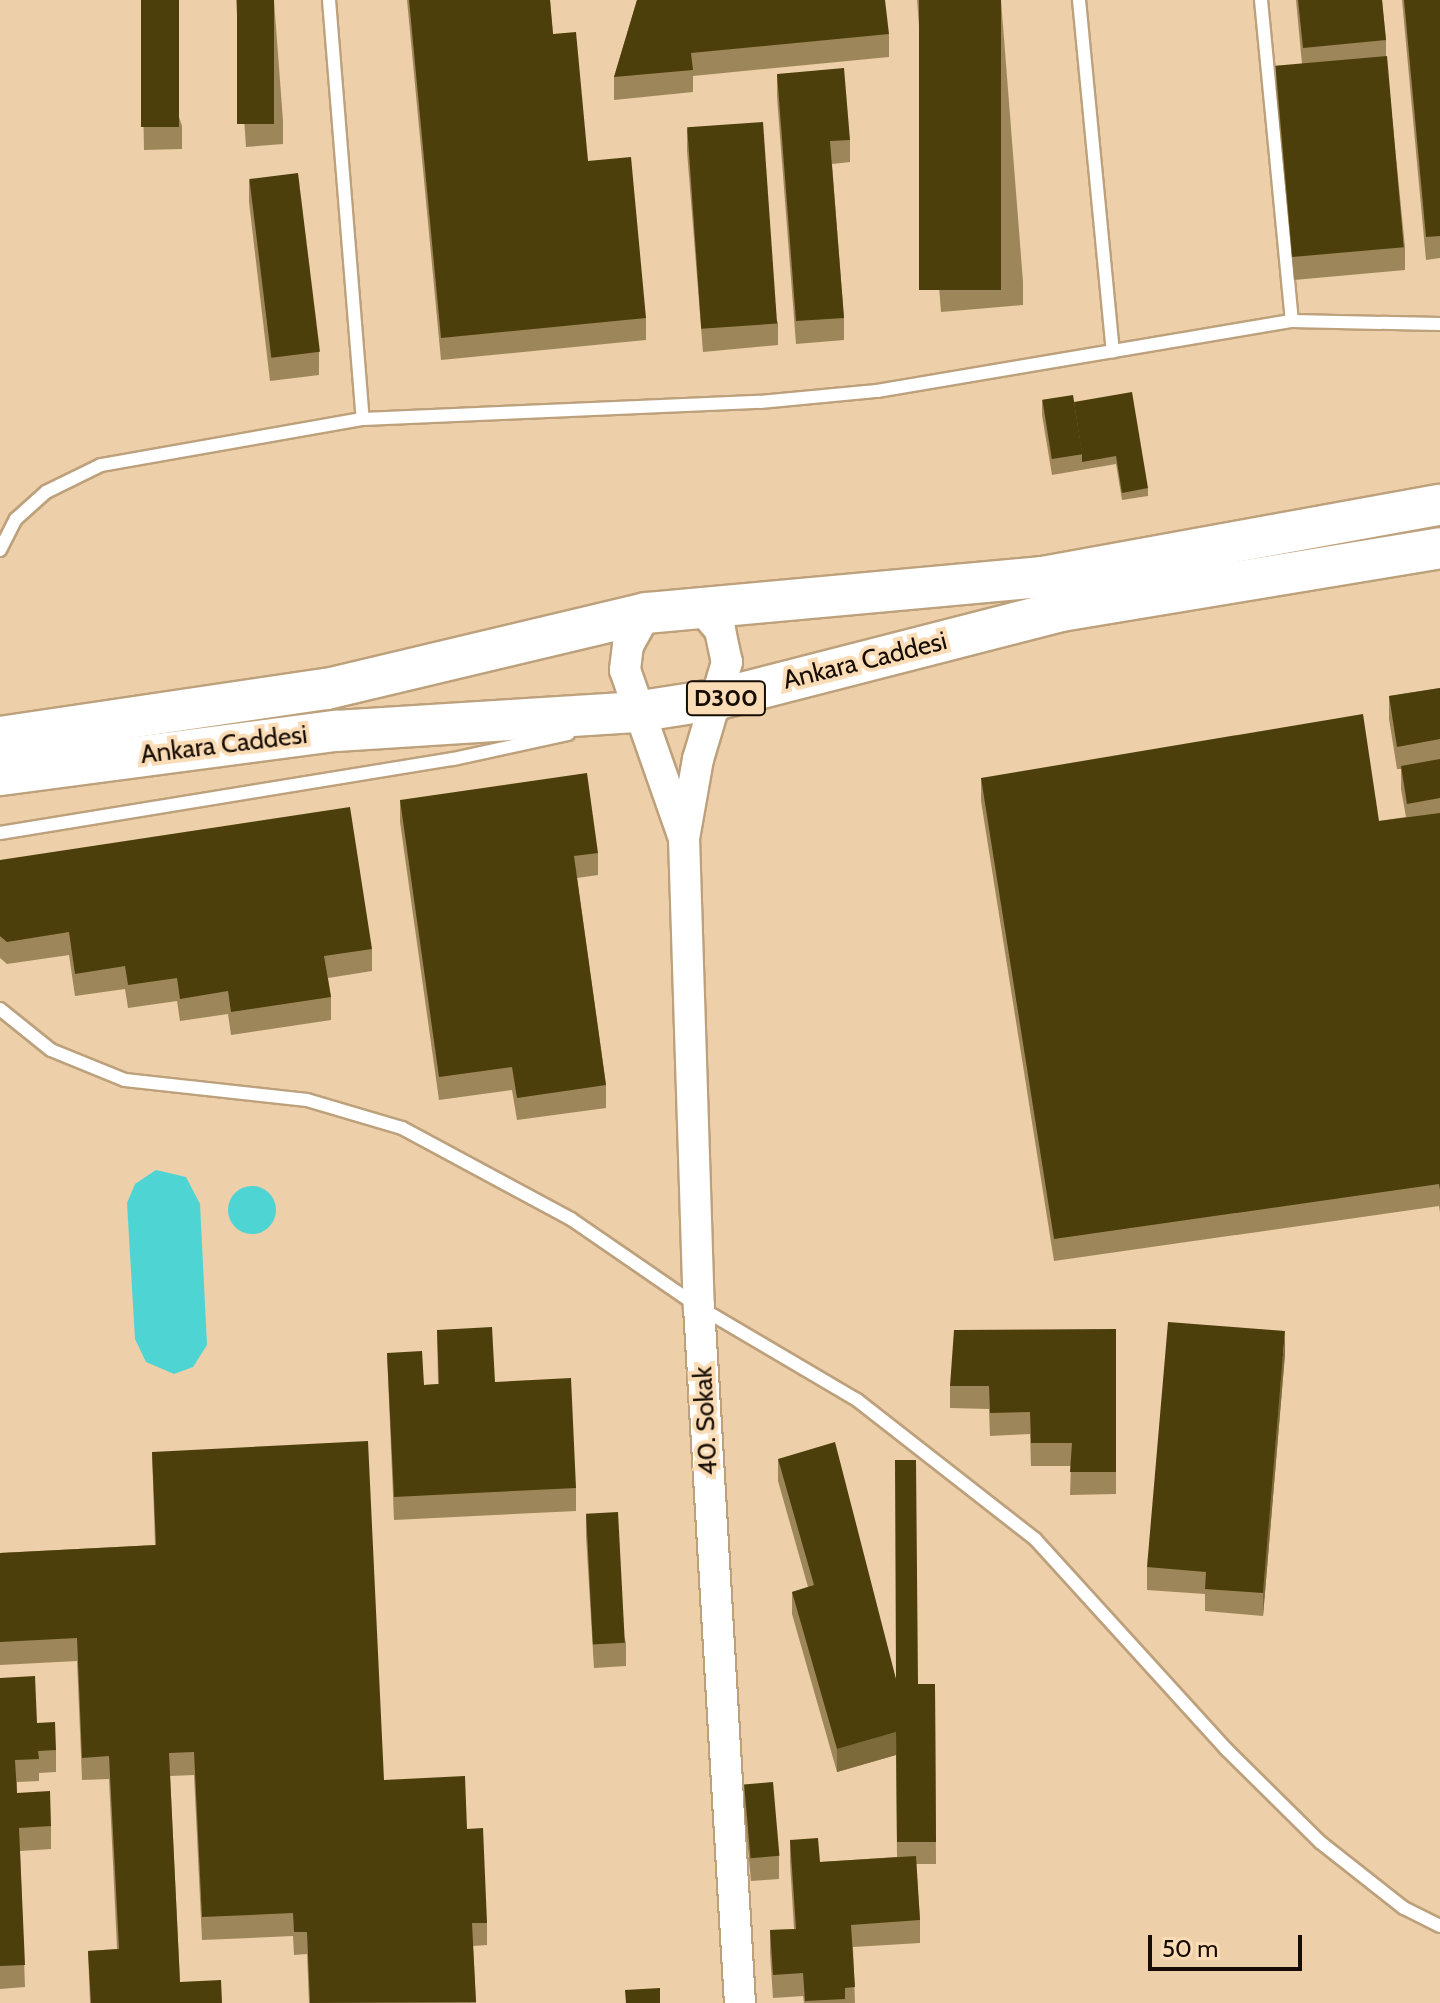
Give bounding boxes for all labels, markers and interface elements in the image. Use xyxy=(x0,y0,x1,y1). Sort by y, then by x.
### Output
street label: Ankara Caddesi xyxy=(780,626,950,696)
road number: D300 xyxy=(684,678,768,718)
street label: Ankara Caddesi xyxy=(139,719,309,771)
street label: 40. Sokak xyxy=(688,1366,724,1476)
scale bar xyxy=(1152,1919,1306,1969)
text: 50 m xyxy=(1162,1934,1218,1963)

